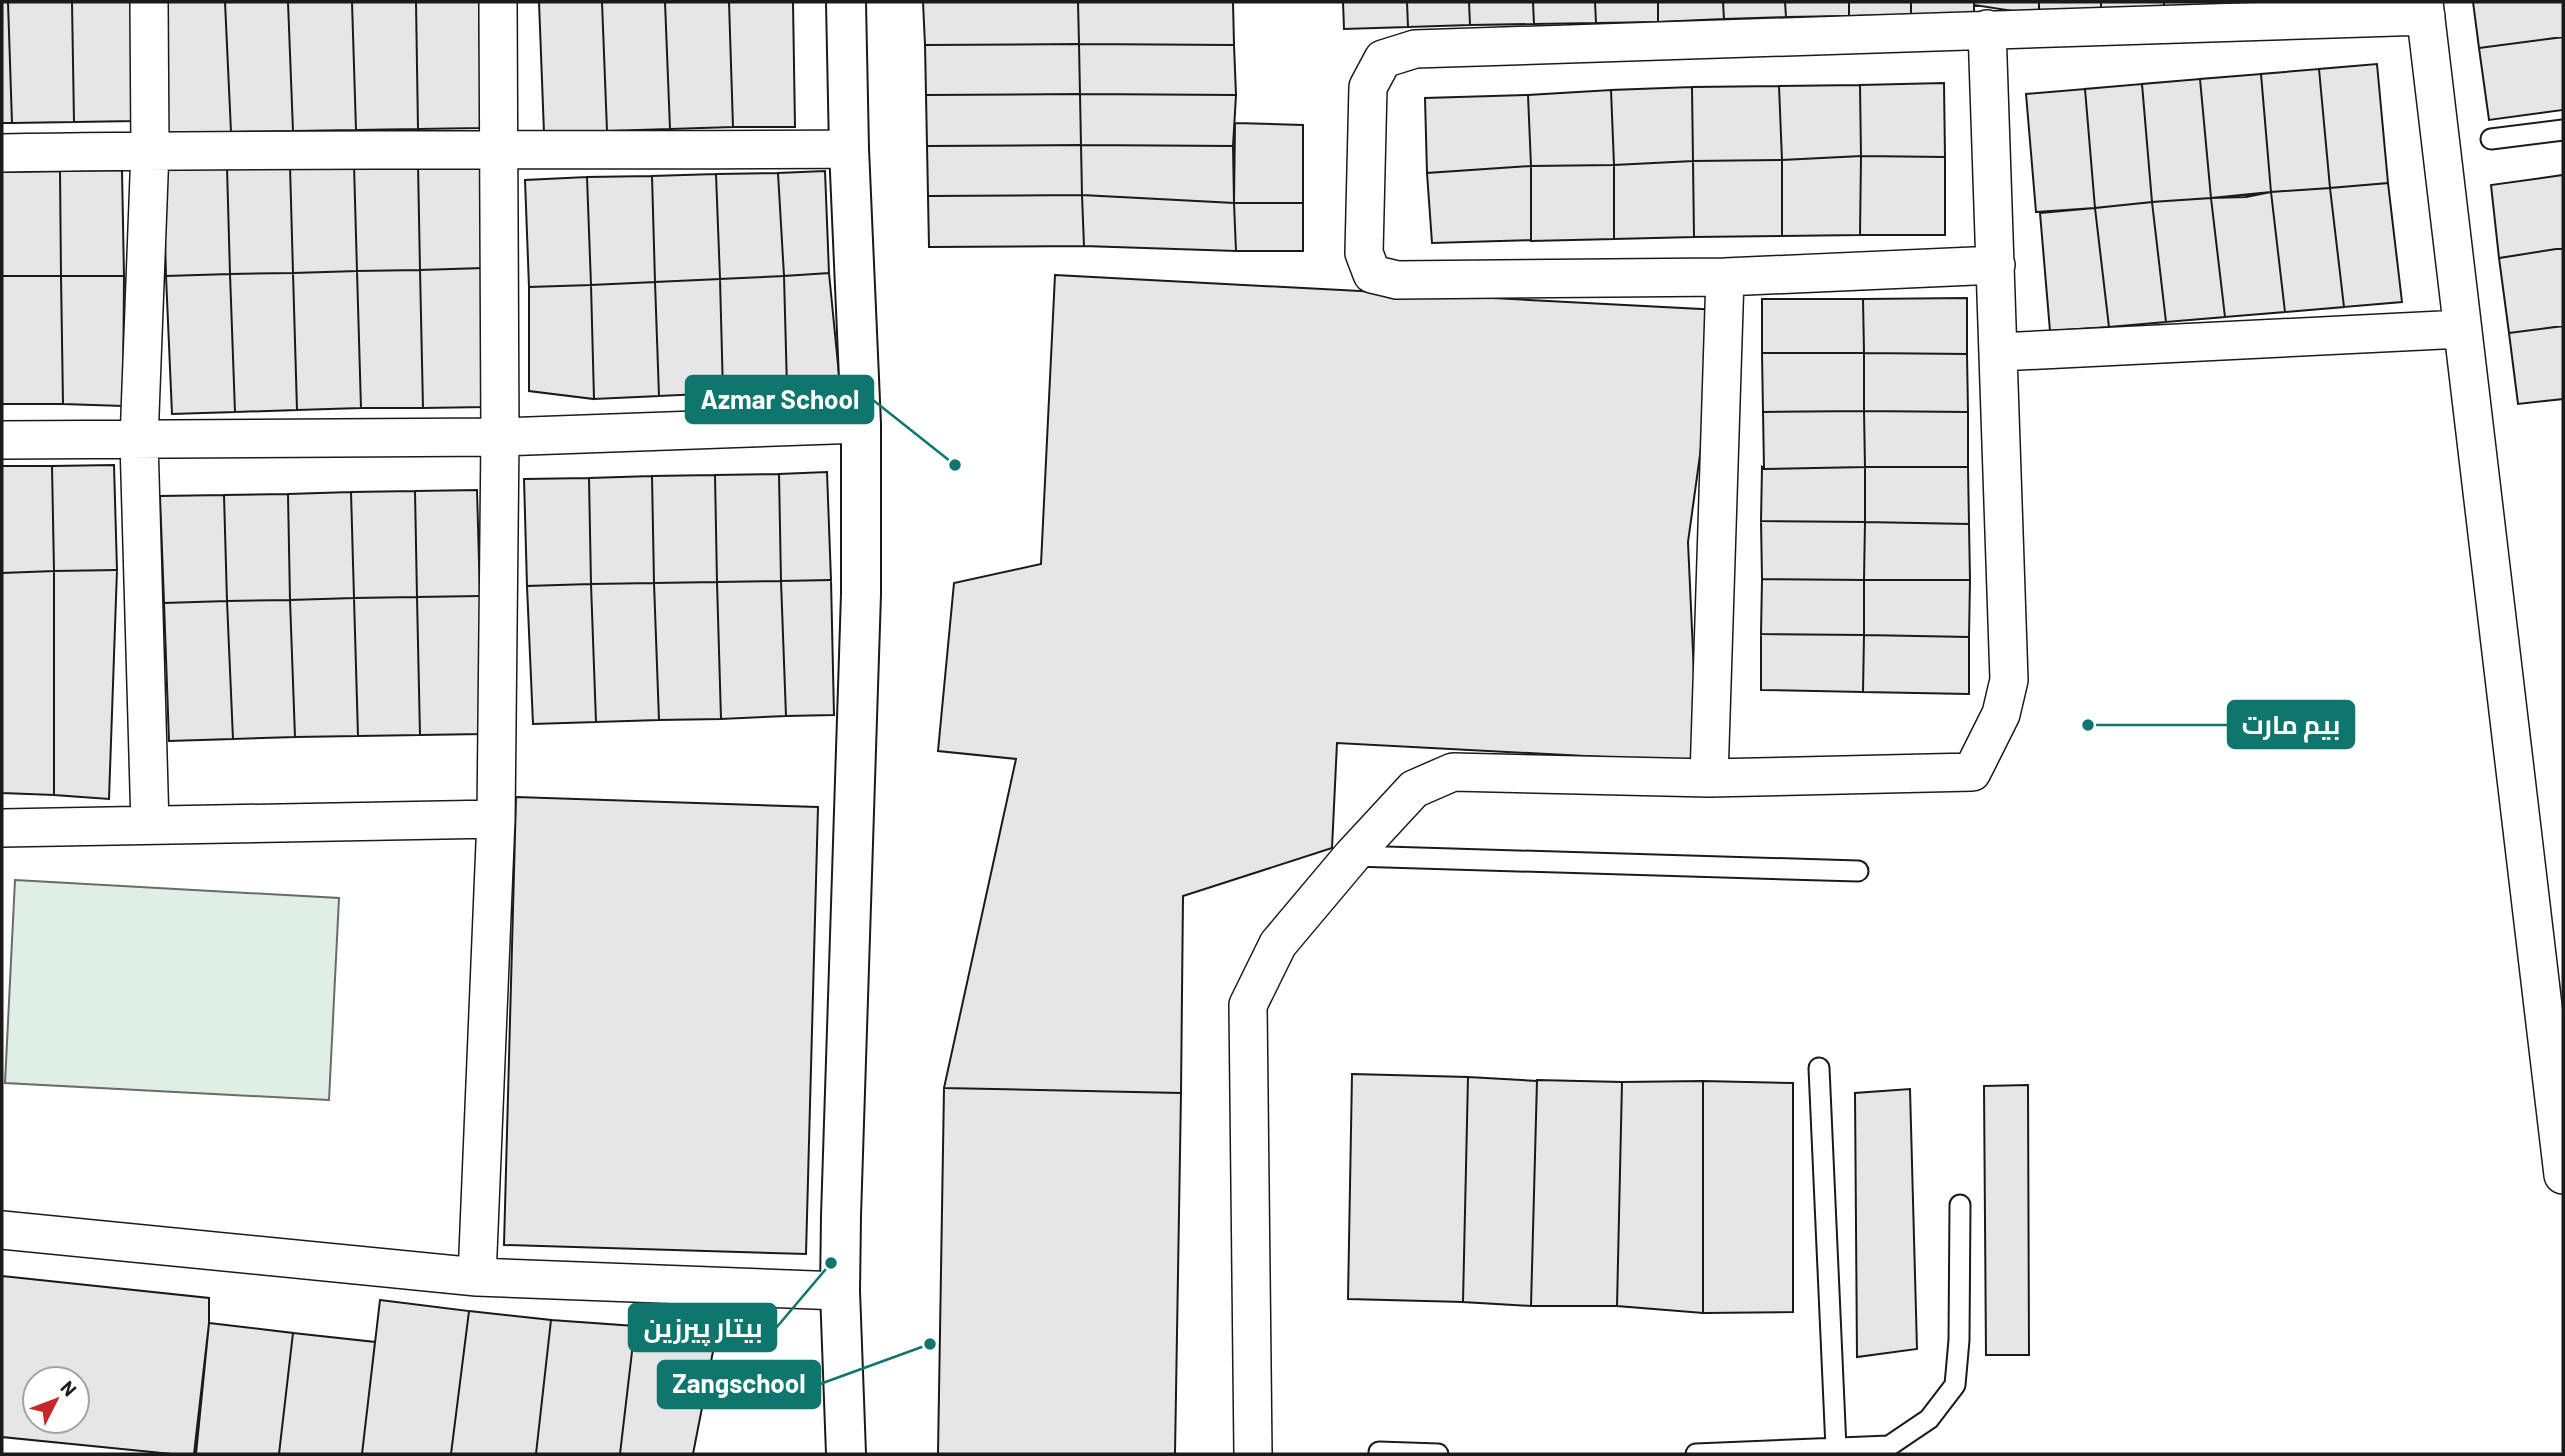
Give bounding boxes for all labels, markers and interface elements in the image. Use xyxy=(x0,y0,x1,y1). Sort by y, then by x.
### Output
callout: Azmar School xyxy=(686,376,873,423)
text: Azmar School xyxy=(701,383,859,414)
callout: بیم مارت xyxy=(2228,701,2354,748)
text: بیم مارت xyxy=(2242,708,2340,743)
callout: بيتار پيرزين xyxy=(629,1304,776,1351)
text: بيتار پيرزين xyxy=(643,1311,763,1346)
callout: Zangschool xyxy=(658,1361,820,1408)
north arrow xyxy=(21,1365,91,1435)
text: Zangschool xyxy=(672,1367,806,1398)
text: N xyxy=(56,1376,82,1401)

